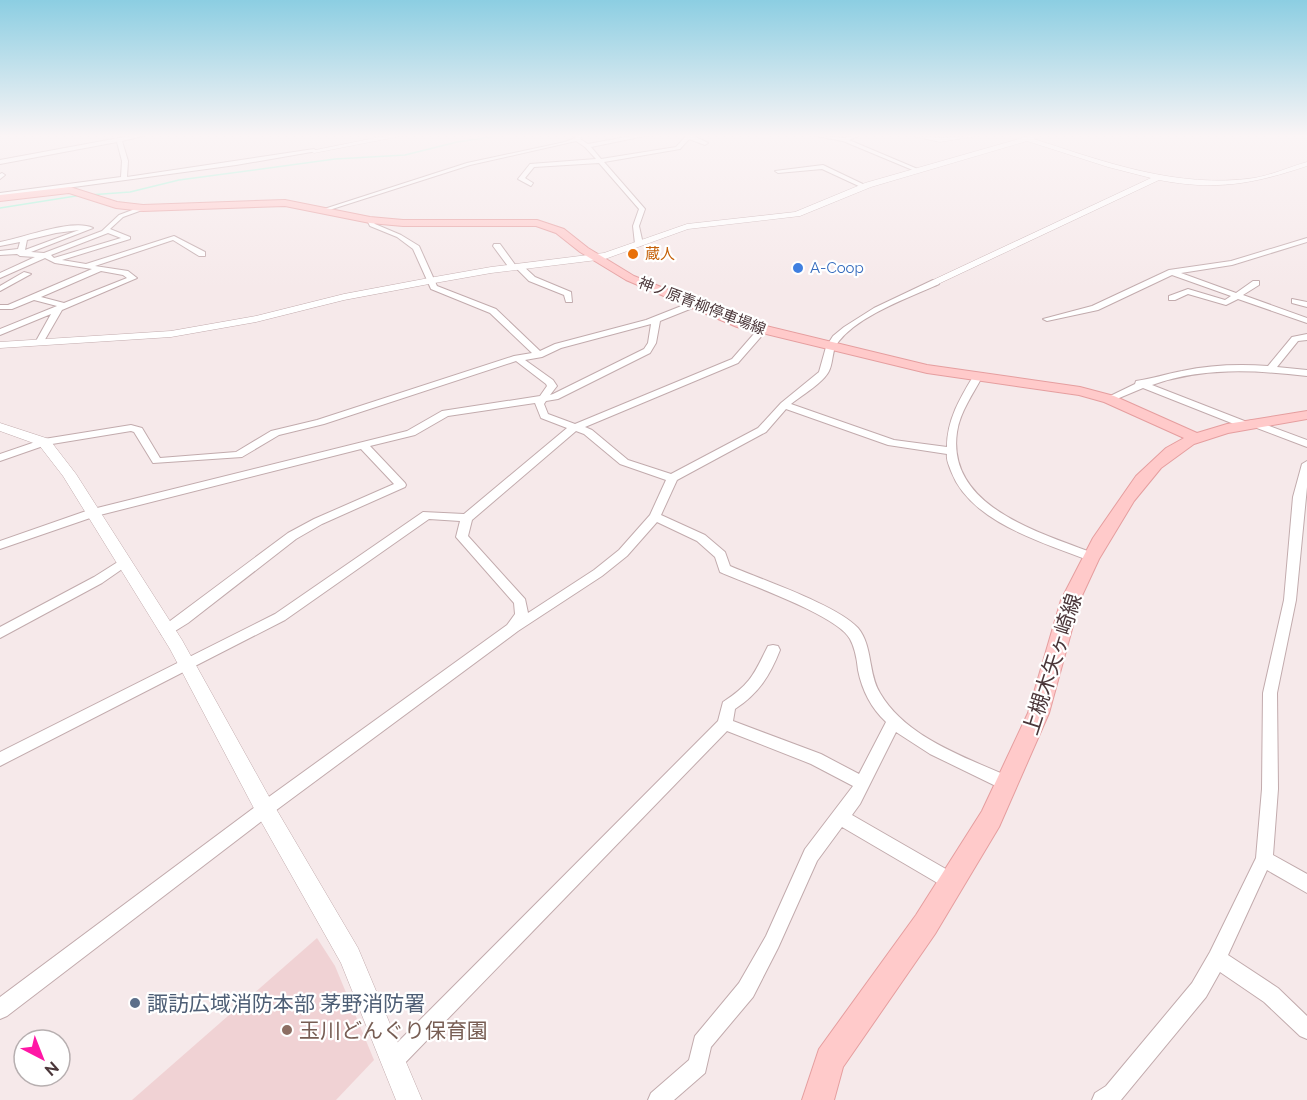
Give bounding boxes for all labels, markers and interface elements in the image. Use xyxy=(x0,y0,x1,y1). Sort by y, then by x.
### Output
place label: 蔵人 xyxy=(645,245,675,263)
marker: 蔵人 xyxy=(626,247,640,261)
place label: A-Coop xyxy=(810,259,864,277)
marker: A-Coop xyxy=(791,261,805,275)
street label: 神ノ原青柳停車場線 xyxy=(636,273,768,339)
street label: 上槻木矢ヶ崎線 xyxy=(1017,590,1087,738)
place label: 諏訪広域消防本部 茅野消防署 xyxy=(147,991,425,1016)
marker: 諏訪広域消防本部 茅野消防署 xyxy=(128,996,142,1010)
place label: 玉川どんぐり保育園 xyxy=(299,1018,488,1043)
marker: 玉川どんぐり保育園 xyxy=(280,1023,294,1037)
north arrow xyxy=(12,1028,72,1088)
text: N xyxy=(41,1058,63,1080)

